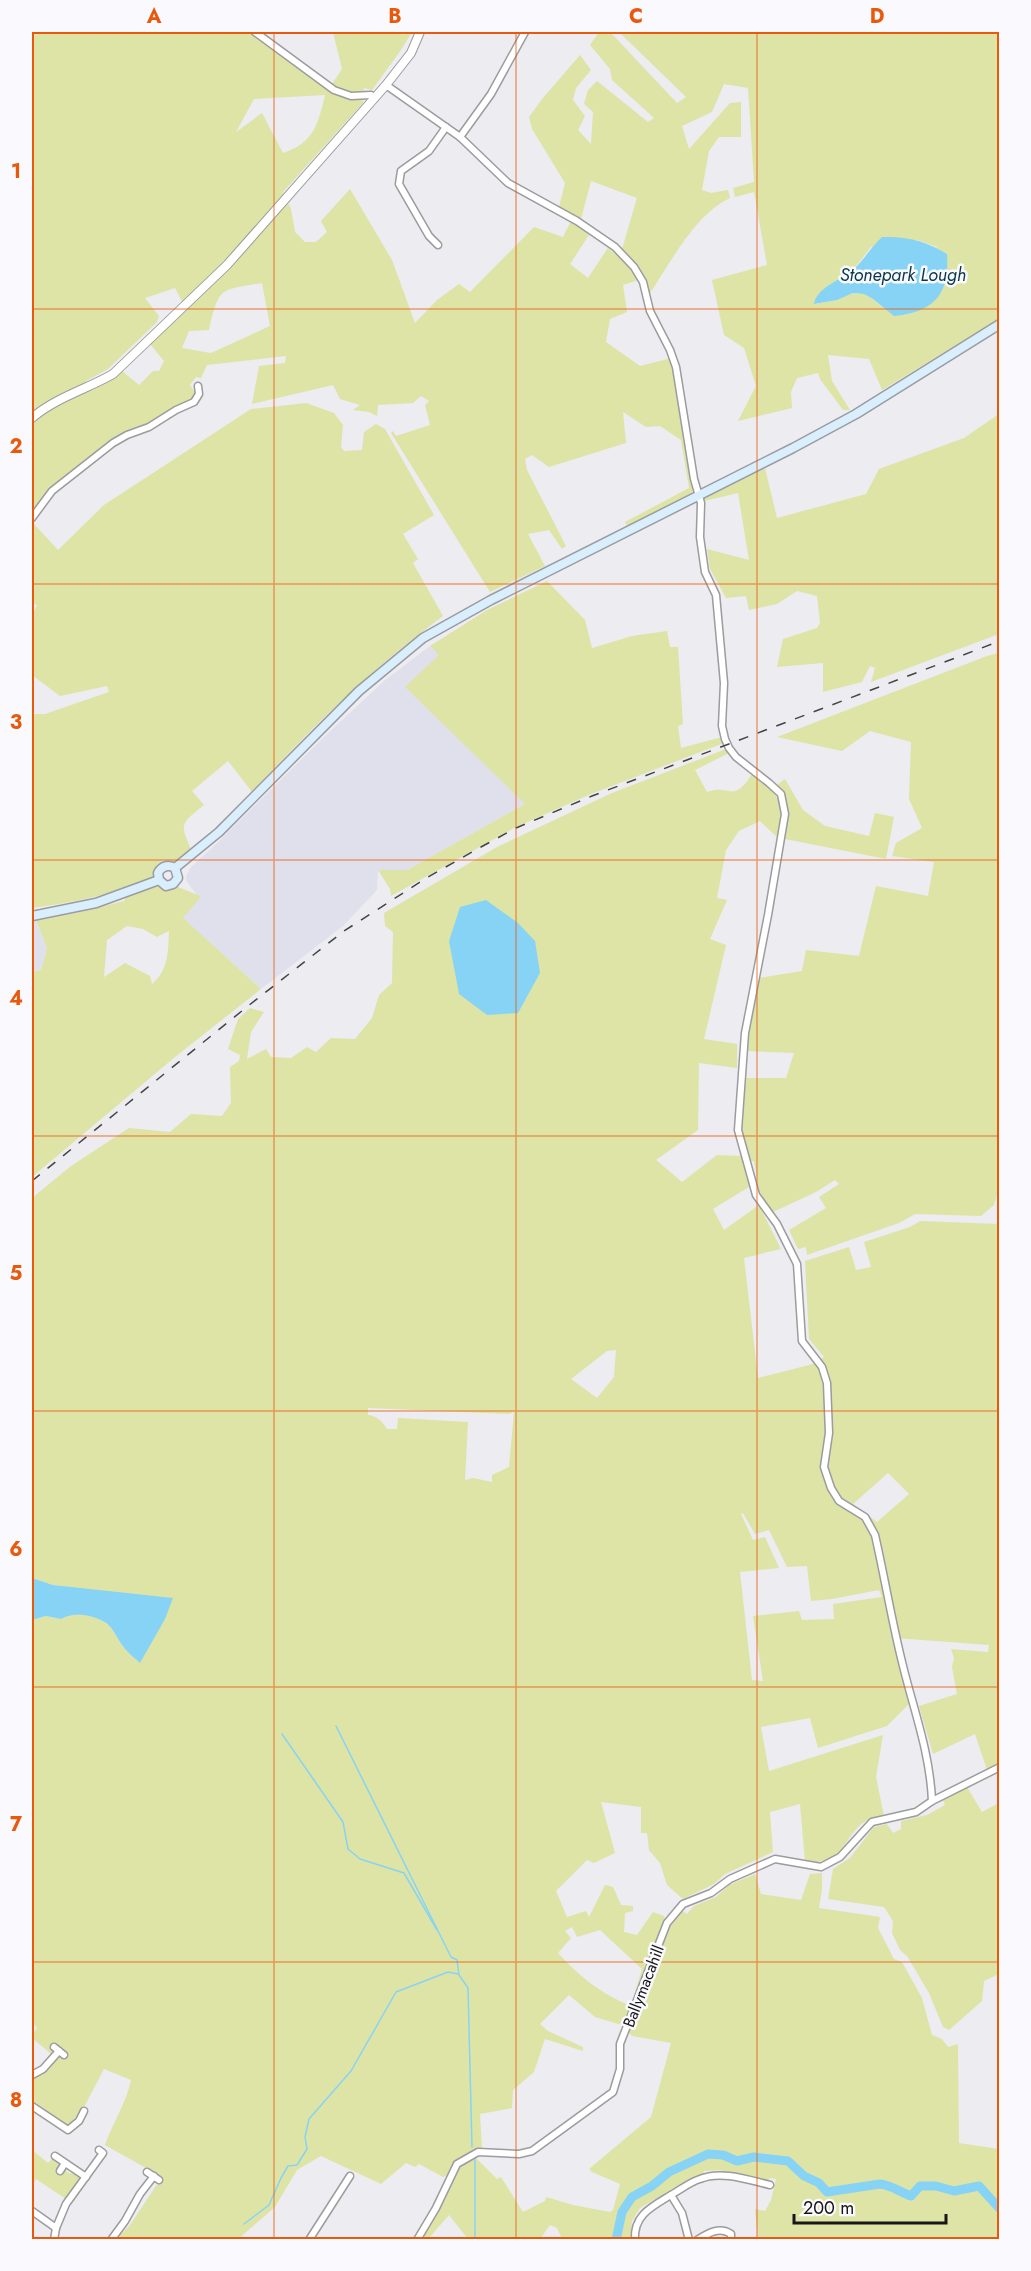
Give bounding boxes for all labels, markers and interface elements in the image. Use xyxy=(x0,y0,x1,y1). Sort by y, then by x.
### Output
text: A xyxy=(146,2,162,31)
text: B xyxy=(388,2,402,31)
text: C xyxy=(629,2,643,31)
text: D xyxy=(870,2,884,31)
text: 1 xyxy=(11,157,21,186)
water label: Stonepark Lough xyxy=(840,262,966,288)
text: 2 xyxy=(9,432,23,461)
text: 3 xyxy=(10,708,22,737)
text: 4 xyxy=(9,984,23,1013)
text: 5 xyxy=(10,1259,23,1288)
text: 6 xyxy=(9,1535,23,1564)
text: 7 xyxy=(10,1810,23,1839)
street label: Ballymacahill xyxy=(617,1942,670,2031)
text: 8 xyxy=(10,2086,22,2115)
scale bar xyxy=(794,2187,946,2225)
text: 200 m xyxy=(803,2195,854,2221)

